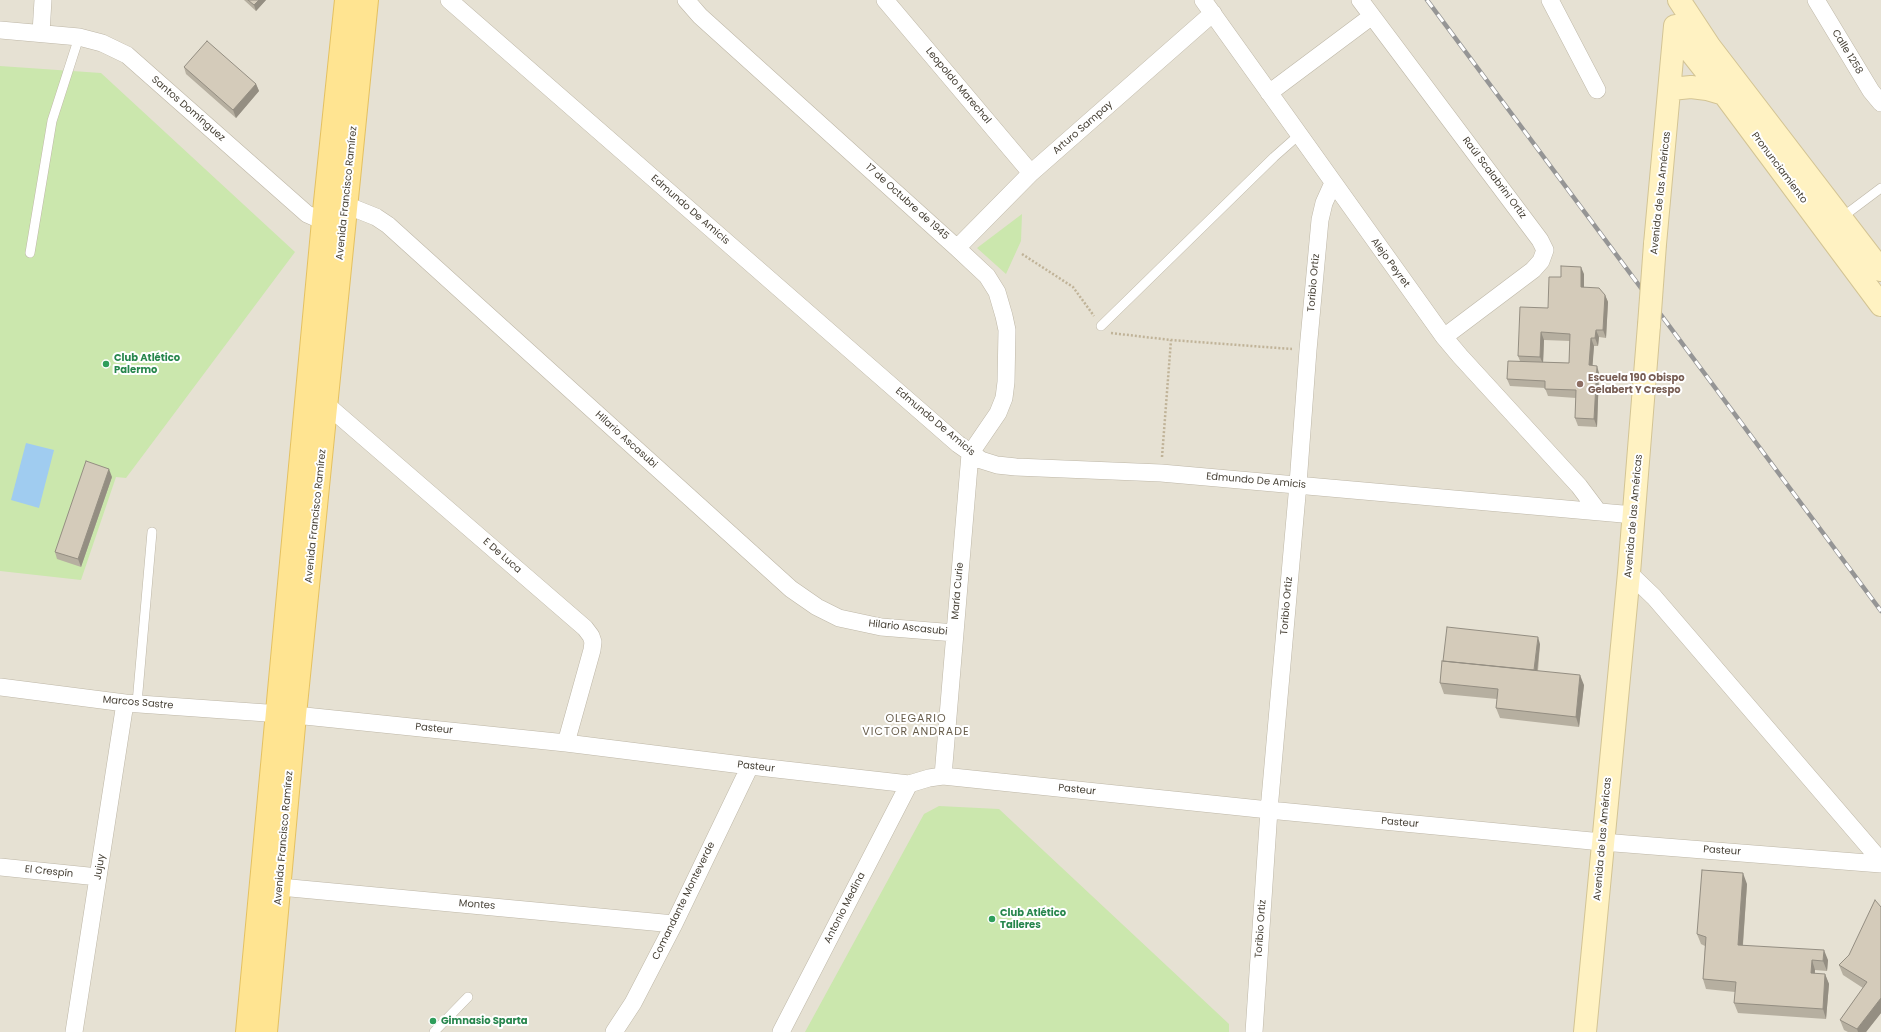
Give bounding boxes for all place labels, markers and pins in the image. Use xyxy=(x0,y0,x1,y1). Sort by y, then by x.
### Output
place label: Club Atlético Palermo xyxy=(114,352,180,376)
marker: Club Atlético Palermo xyxy=(101,359,111,369)
place label: Escuela 190 Obispo Gelabert Y Crespo xyxy=(1588,372,1685,396)
marker: Escuela 190 Obispo Gelabert Y Crespo xyxy=(1575,379,1585,389)
place label: Club Atlético Talleres xyxy=(1000,907,1066,930)
marker: Club Atlético Talleres xyxy=(987,914,997,924)
place label: Gimnasio Sparta xyxy=(441,1015,528,1027)
marker: Gimnasio Sparta xyxy=(428,1016,438,1026)

